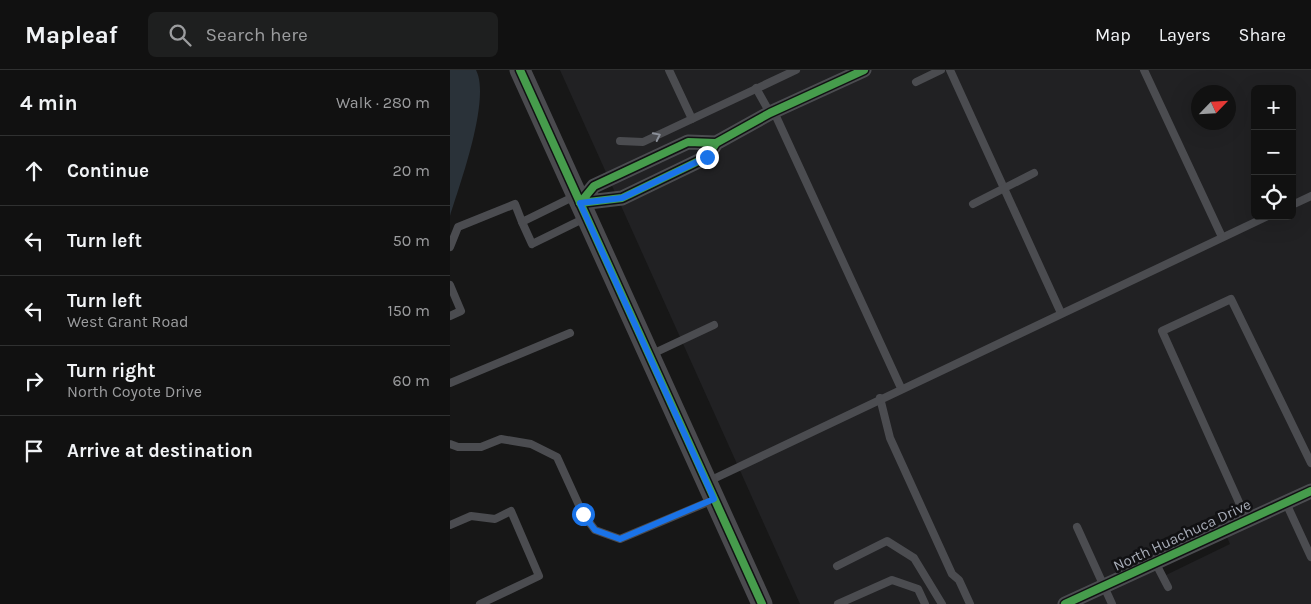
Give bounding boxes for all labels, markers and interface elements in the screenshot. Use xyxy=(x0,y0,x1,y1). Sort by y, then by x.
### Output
search box xyxy=(148,12,498,57)
text: Mapleaf xyxy=(25,21,118,49)
icon: search xyxy=(166,21,194,49)
text: Search here xyxy=(206,24,308,46)
text: Map xyxy=(1095,24,1131,46)
text: Layers xyxy=(1159,24,1211,46)
text: Share xyxy=(1239,24,1286,46)
north arrow xyxy=(1191,85,1236,130)
map controls xyxy=(1251,85,1296,220)
button: + xyxy=(1251,85,1296,130)
text: 4 min xyxy=(20,91,78,115)
text: Walk · 280 m xyxy=(336,93,430,112)
button: − xyxy=(1251,130,1296,175)
one-way arrow xyxy=(652,131,661,142)
route end xyxy=(696,146,719,169)
icon: ahead xyxy=(20,157,48,185)
text: Continue xyxy=(67,160,149,182)
text: 20 m xyxy=(392,161,430,180)
button: locate xyxy=(1251,175,1296,220)
icon: left xyxy=(20,227,48,255)
text: Turn left xyxy=(67,230,142,252)
text: 50 m xyxy=(393,231,430,250)
text: Turn left xyxy=(67,290,142,312)
icon: left xyxy=(20,297,48,325)
text: 150 m xyxy=(387,301,430,320)
text: West Grant Road xyxy=(67,312,188,331)
text: Turn right xyxy=(67,360,156,382)
icon: right xyxy=(20,367,48,395)
text: 60 m xyxy=(393,371,430,390)
text: North Coyote Drive xyxy=(67,382,202,401)
icon: arrive xyxy=(20,437,48,465)
text: Arrive at destination xyxy=(67,440,253,462)
street label: North Huachuca Drive xyxy=(1110,495,1254,575)
route start xyxy=(572,503,595,526)

